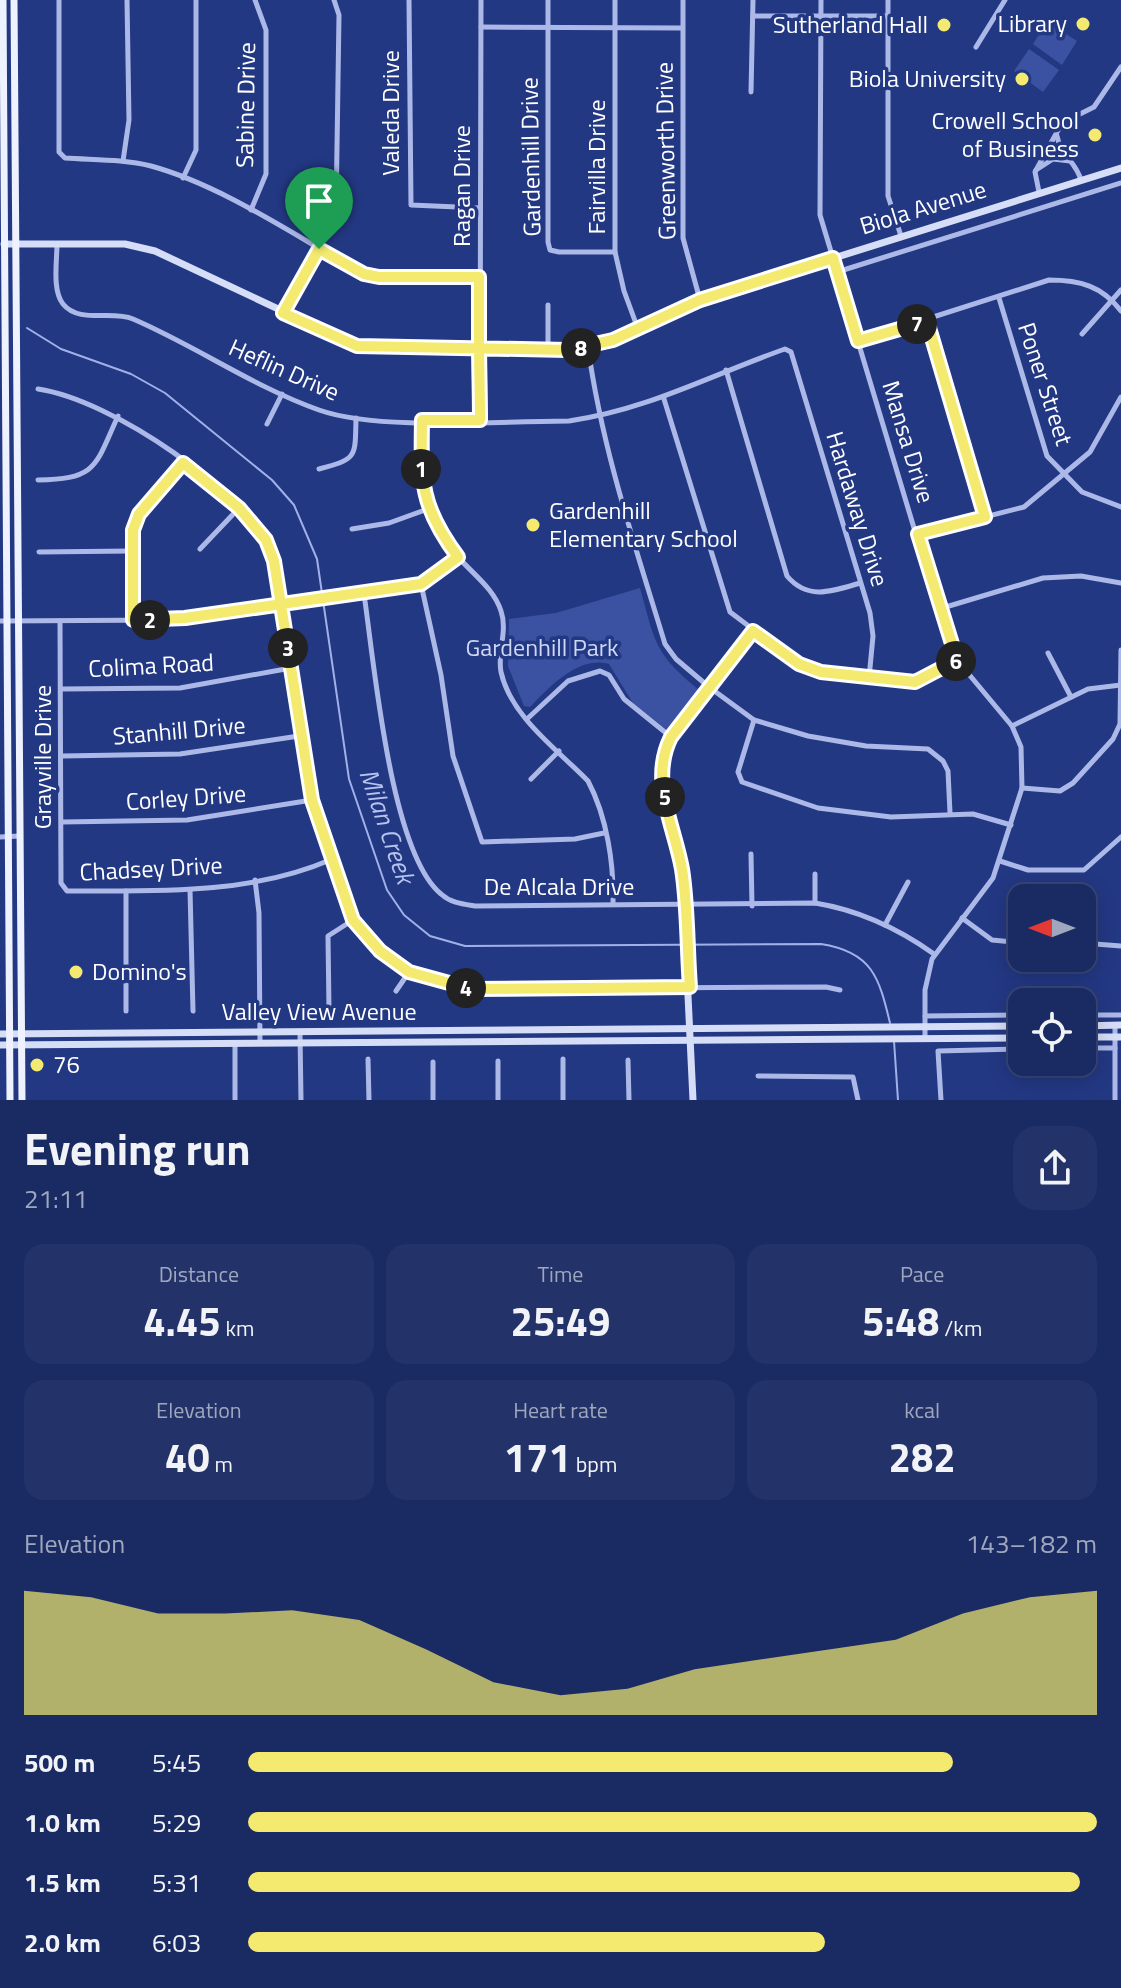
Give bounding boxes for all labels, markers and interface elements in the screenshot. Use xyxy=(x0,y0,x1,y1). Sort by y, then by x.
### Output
place label: Library xyxy=(997,5,1067,41)
place label: Sutherland Hall xyxy=(773,6,928,42)
marker: Library xyxy=(1074,15,1092,33)
marker: Sutherland Hall xyxy=(935,16,953,34)
street label: Sabine Drive xyxy=(226,42,264,168)
street label: Valeda Drive xyxy=(372,50,408,176)
place label: Biola University xyxy=(849,60,1006,96)
street label: Greenworth Drive xyxy=(645,62,685,240)
marker: Biola University xyxy=(1013,70,1031,88)
street label: Gardenhill Drive xyxy=(511,77,549,237)
street label: Fairvilla Drive xyxy=(578,99,614,235)
place label: Crowell School of Business xyxy=(932,102,1079,166)
street label: Ragan Drive xyxy=(443,125,479,247)
marker: Crowell School of Business xyxy=(1086,126,1104,144)
pin xyxy=(285,167,353,249)
street label: Biola Avenue xyxy=(855,171,990,243)
icon: arrive xyxy=(297,179,341,223)
pin: 7 xyxy=(897,304,937,344)
text: 7 xyxy=(911,307,923,341)
street label: Poner Street xyxy=(1009,318,1083,450)
pin: 8 xyxy=(561,328,601,368)
street label: Heflin Drive xyxy=(223,329,345,409)
text: 8 xyxy=(575,331,587,365)
street label: Mansa Drive xyxy=(873,376,945,507)
street label: Hardaway Drive xyxy=(817,427,899,591)
pin: 1 xyxy=(401,449,441,489)
text: 1 xyxy=(415,452,427,486)
place label: Gardenhill Elementary School xyxy=(549,492,738,556)
marker: Gardenhill Elementary School xyxy=(524,516,542,534)
pin: 2 xyxy=(130,600,170,640)
text: 2 xyxy=(144,603,156,637)
pin: 3 xyxy=(268,628,308,668)
park label: Gardenhill Park xyxy=(466,629,619,665)
text: 3 xyxy=(282,631,294,665)
pin: 6 xyxy=(936,641,976,681)
street label: Colima Road xyxy=(87,644,215,686)
text: 6 xyxy=(950,644,962,678)
street label: Grayville Drive xyxy=(24,685,60,829)
street label: Stanhill Drive xyxy=(111,706,247,754)
water label: Milan Creek xyxy=(350,763,426,892)
street label: Corley Drive xyxy=(125,775,247,819)
pin: 5 xyxy=(645,777,685,817)
text: 5 xyxy=(659,780,671,814)
street label: Chadsey Drive xyxy=(79,846,223,890)
street label: De Alcala Drive xyxy=(484,868,634,904)
north arrow xyxy=(1008,884,1096,972)
map controls xyxy=(1008,884,1096,1076)
place label: Domino's xyxy=(92,953,187,989)
marker: Domino's xyxy=(67,963,85,981)
pin: 4 xyxy=(446,968,486,1008)
text: 4 xyxy=(460,971,472,1005)
button: locate xyxy=(1008,988,1096,1076)
street label: Valley View Avenue xyxy=(221,993,417,1029)
place label: 76 xyxy=(53,1046,80,1082)
marker: 76 xyxy=(28,1056,46,1074)
text: Evening run xyxy=(24,1115,251,1182)
button: share xyxy=(1013,1126,1097,1210)
text: 21:11 xyxy=(24,1179,88,1218)
text: Distance xyxy=(159,1257,239,1291)
text: Time xyxy=(538,1257,583,1291)
text: Pace xyxy=(900,1257,944,1291)
text: 4.45 xyxy=(143,1291,221,1352)
text: 25:49 xyxy=(511,1291,610,1352)
text: 5:48 xyxy=(862,1291,939,1352)
text: km xyxy=(221,1311,254,1345)
text: /km xyxy=(939,1311,982,1345)
text: Elevation xyxy=(156,1393,242,1427)
text: Heart rate xyxy=(513,1393,608,1427)
text: kcal xyxy=(904,1393,940,1427)
text: 40 xyxy=(165,1427,210,1488)
text: 171 xyxy=(504,1427,571,1488)
text: 282 xyxy=(889,1427,956,1488)
text: m xyxy=(210,1447,233,1481)
text: bpm xyxy=(571,1447,617,1481)
text: Elevation xyxy=(24,1524,125,1563)
text: 143–182 m xyxy=(966,1524,1097,1563)
text: 500 m xyxy=(24,1743,95,1782)
text: 5:45 xyxy=(152,1743,201,1782)
text: 1.0 km xyxy=(24,1803,101,1842)
text: 5:29 xyxy=(152,1803,201,1842)
text: 1.5 km xyxy=(24,1863,101,1902)
text: 5:31 xyxy=(152,1863,201,1902)
text: 2.0 km xyxy=(24,1923,101,1962)
text: 6:03 xyxy=(152,1923,201,1962)

